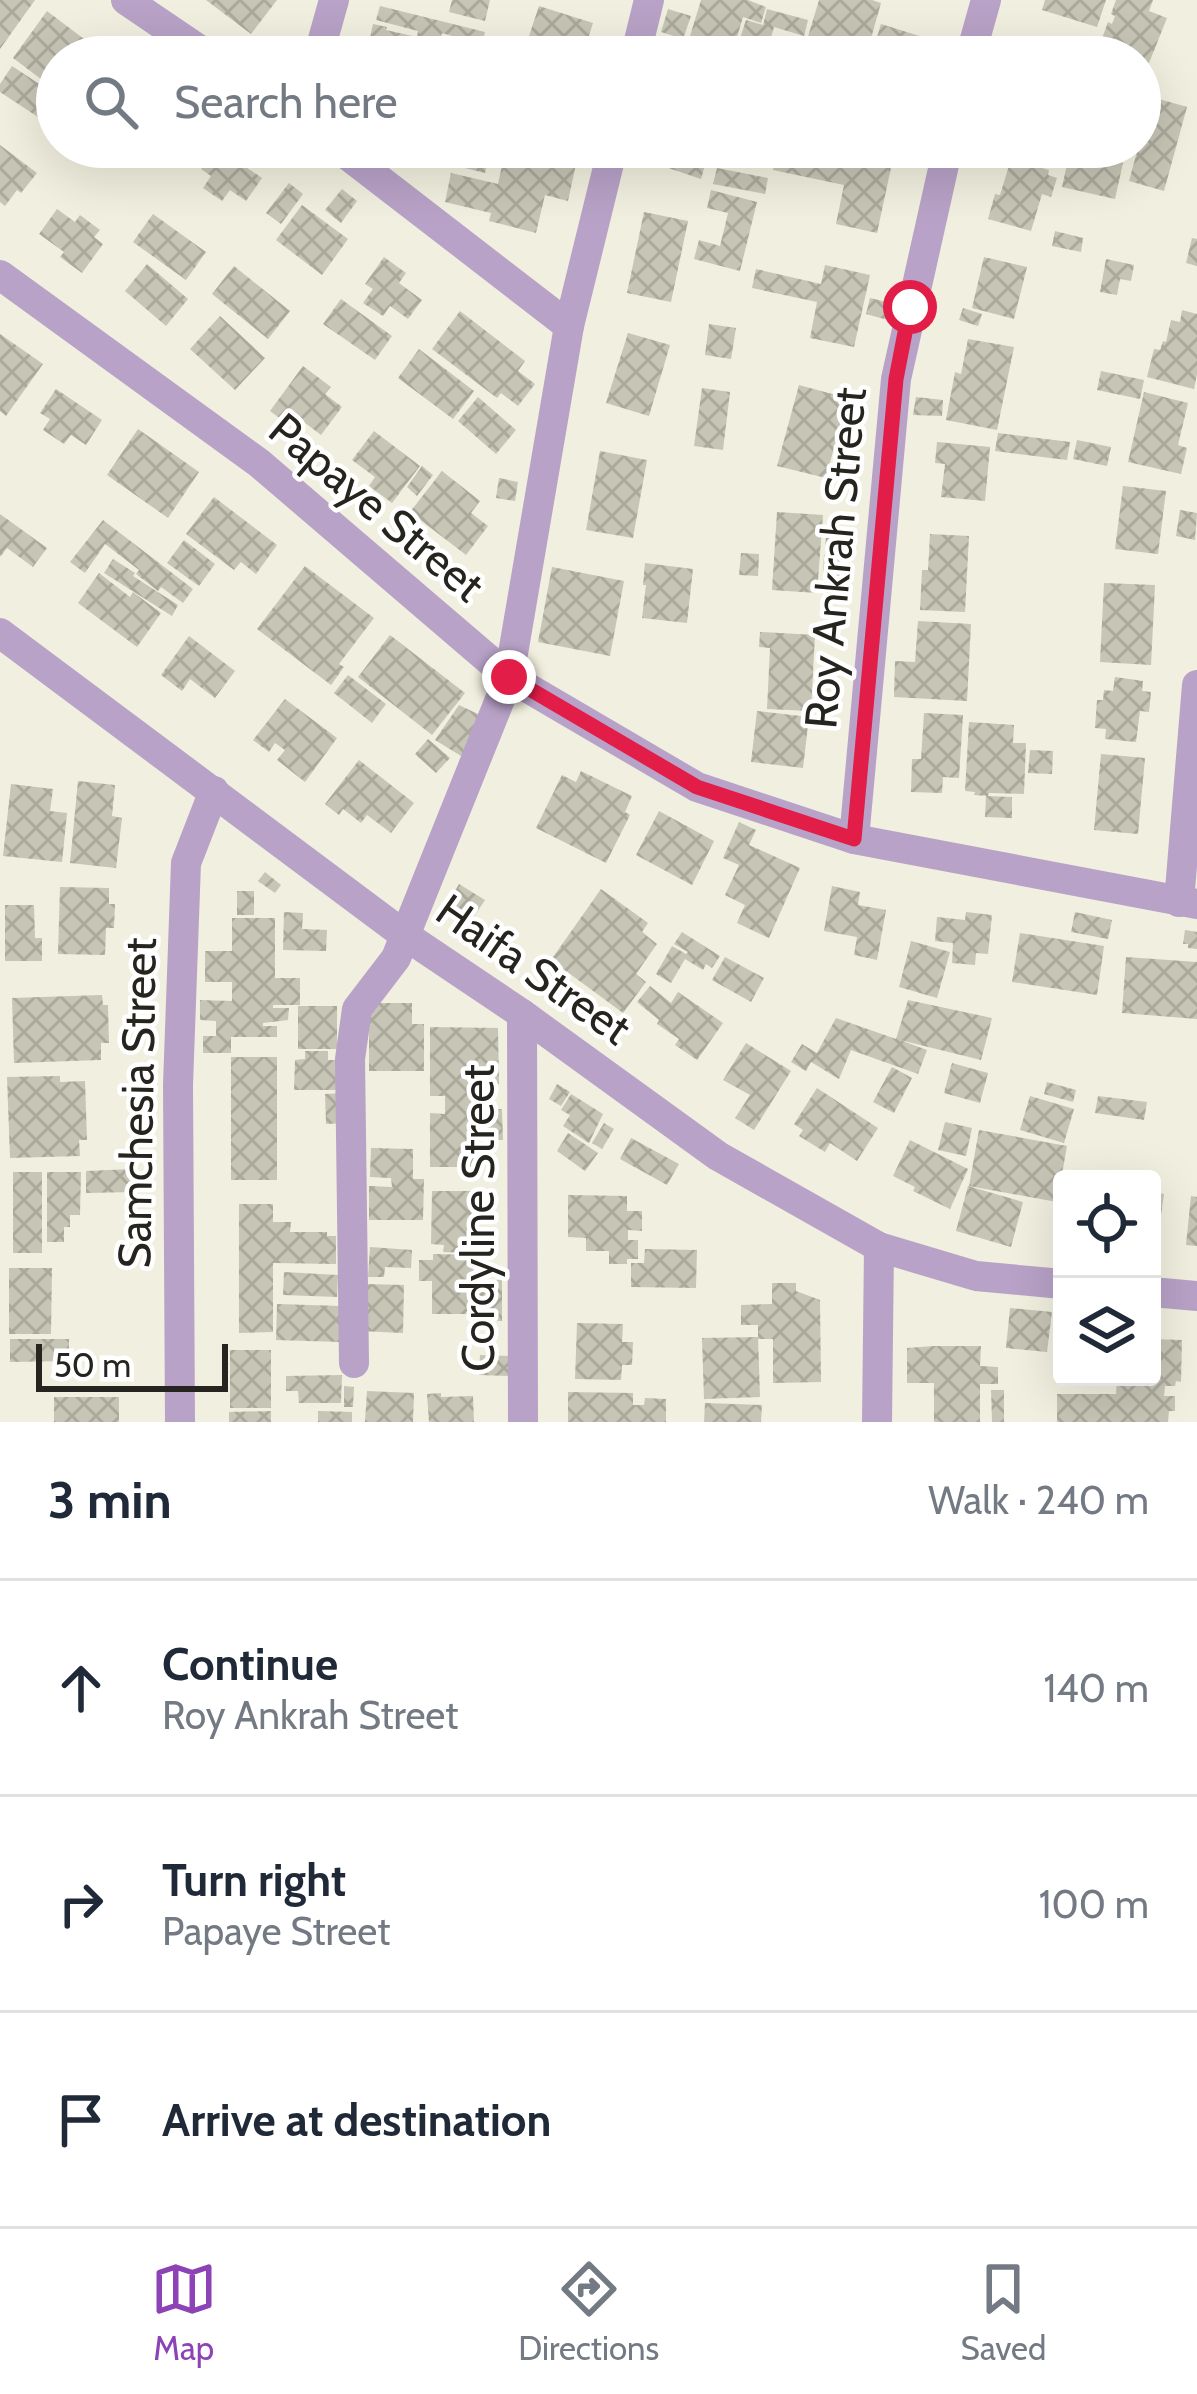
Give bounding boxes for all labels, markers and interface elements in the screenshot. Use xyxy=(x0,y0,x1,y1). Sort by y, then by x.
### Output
search box xyxy=(36,36,1161,168)
icon: search xyxy=(78,69,144,135)
text: Search here xyxy=(174,75,398,129)
route start xyxy=(883,280,937,334)
street label: Roy Ankrah Street xyxy=(793,385,877,731)
street label: Papaye Street xyxy=(259,402,495,612)
route end xyxy=(482,650,536,704)
street label: Haifa Street xyxy=(427,882,641,1056)
street label: Samchesia Street xyxy=(107,937,167,1269)
street label: Cordyline Street xyxy=(451,1064,505,1372)
map controls xyxy=(1053,1170,1161,1386)
button: locate xyxy=(1053,1170,1161,1278)
button: layers xyxy=(1053,1278,1161,1386)
scale bar xyxy=(36,1338,228,1391)
text: 50 m xyxy=(54,1345,131,1385)
text: 3 min xyxy=(48,1469,172,1531)
text: Walk · 240 m xyxy=(928,1476,1149,1524)
text: Continue xyxy=(162,1637,338,1691)
icon: ahead xyxy=(48,1655,114,1721)
text: 140 m xyxy=(1044,1664,1149,1712)
text: Roy Ankrah Street xyxy=(162,1691,458,1739)
text: Turn right xyxy=(162,1853,346,1907)
icon: right xyxy=(48,1871,114,1937)
text: 100 m xyxy=(1039,1880,1149,1928)
text: Papaye Street xyxy=(162,1907,390,1955)
icon: arrive xyxy=(48,2087,114,2153)
text: Arrive at destination xyxy=(162,2093,551,2147)
tab: Map xyxy=(151,2256,217,2368)
tab: Directions xyxy=(518,2256,659,2368)
tab: Saved xyxy=(961,2256,1046,2368)

